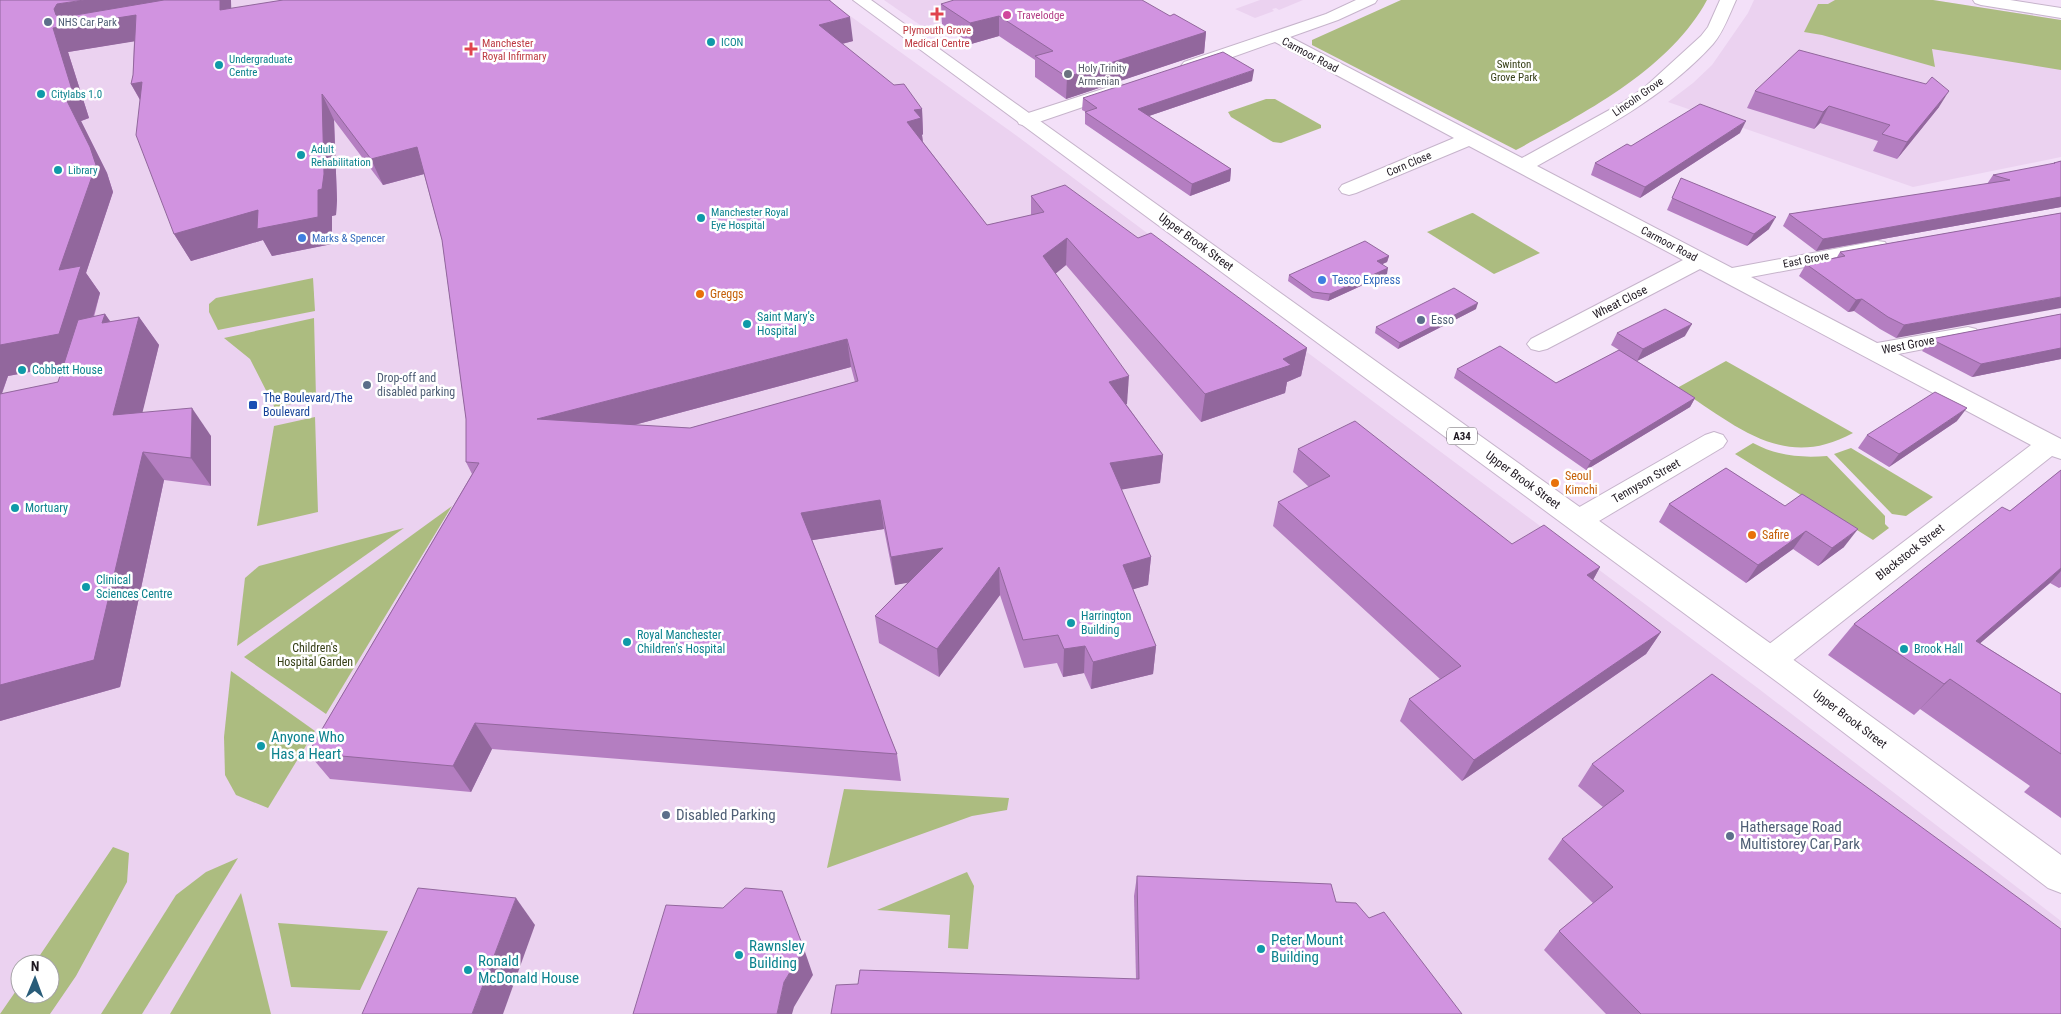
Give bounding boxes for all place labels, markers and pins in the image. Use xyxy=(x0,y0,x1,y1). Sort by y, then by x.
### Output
marker: Plymouth Grove Medical Centre xyxy=(930,7,944,21)
marker: Travelodge xyxy=(1001,9,1013,21)
place label: Travelodge xyxy=(1017,9,1065,22)
marker: NHS Car Park xyxy=(42,16,54,28)
place label: NHS Car Park xyxy=(58,16,117,29)
place label: Plymouth Grove Medical Centre xyxy=(903,24,971,50)
marker: ICON xyxy=(705,36,717,48)
place label: ICON xyxy=(721,36,743,49)
place label: Manchester Royal Infirmary xyxy=(482,37,547,63)
marker: Manchester Royal Infirmary xyxy=(464,42,478,56)
place label: Undergraduate Centre xyxy=(229,53,293,79)
marker: Undergraduate Centre xyxy=(213,59,225,71)
place label: Holy Trinity Armenian xyxy=(1078,62,1127,88)
marker: Holy Trinity Armenian xyxy=(1062,68,1074,80)
marker: Citylabs 1.0 xyxy=(35,88,47,100)
place label: Citylabs 1.0 xyxy=(51,88,102,101)
place label: Adult Rehabilitation xyxy=(311,143,371,169)
marker: Adult Rehabilitation xyxy=(295,149,307,161)
marker: Library xyxy=(52,164,64,176)
place label: Library xyxy=(68,164,98,177)
place label: Manchester Royal Eye Hospital xyxy=(711,206,788,232)
marker: Manchester Royal Eye Hospital xyxy=(695,212,707,224)
marker: Marks & Spencer xyxy=(296,232,308,244)
place label: Marks & Spencer xyxy=(312,232,386,245)
place label: Tesco Express xyxy=(1332,273,1400,287)
marker: Tesco Express xyxy=(1316,274,1328,286)
place label: Greggs xyxy=(710,287,744,301)
marker: Greggs xyxy=(694,288,706,300)
place label: Saint Mary’s Hospital xyxy=(757,310,815,338)
place label: Esso xyxy=(1431,313,1454,327)
marker: Esso xyxy=(1415,314,1427,326)
marker: Saint Mary’s Hospital xyxy=(741,318,753,330)
place label: Cobbett House xyxy=(32,363,103,377)
marker: Cobbett House xyxy=(16,364,28,376)
place label: Drop-off and disabled parking xyxy=(377,371,455,399)
marker: Drop-off and disabled parking xyxy=(361,379,373,391)
place label: The Boulevard/The Boulevard xyxy=(263,391,353,419)
marker: The Boulevard/The Boulevard xyxy=(247,399,259,411)
place label: Seoul Kimchi xyxy=(1565,469,1597,497)
marker: Seoul Kimchi xyxy=(1549,477,1561,489)
place label: Mortuary xyxy=(25,501,68,515)
marker: Mortuary xyxy=(9,502,21,514)
place label: Safire xyxy=(1762,528,1789,542)
marker: Safire xyxy=(1746,529,1758,541)
place label: Clinical Sciences Centre xyxy=(96,573,173,601)
marker: Clinical Sciences Centre xyxy=(80,581,92,593)
place label: Harrington Building xyxy=(1081,609,1131,637)
marker: Harrington Building xyxy=(1065,617,1077,629)
place label: Royal Manchester Children’s Hospital xyxy=(637,628,725,656)
marker: Royal Manchester Children’s Hospital xyxy=(621,636,633,648)
place label: Brook Hall xyxy=(1914,642,1963,656)
marker: Brook Hall xyxy=(1898,643,1910,655)
place label: Anyone Who Has a Heart xyxy=(271,728,345,763)
marker: Anyone Who Has a Heart xyxy=(255,740,267,752)
place label: Disabled Parking xyxy=(676,806,776,824)
marker: Disabled Parking xyxy=(660,809,672,821)
place label: Hathersage Road Multistorey Car Park xyxy=(1740,818,1860,853)
marker: Hathersage Road Multistorey Car Park xyxy=(1724,830,1736,842)
place label: Peter Mount Building xyxy=(1271,931,1344,966)
place label: Rawnsley Building xyxy=(749,937,805,972)
marker: Peter Mount Building xyxy=(1255,943,1267,955)
marker: Rawnsley Building xyxy=(733,949,745,961)
place label: Ronald McDonald House xyxy=(478,952,579,987)
marker: Ronald McDonald House xyxy=(462,964,474,976)

